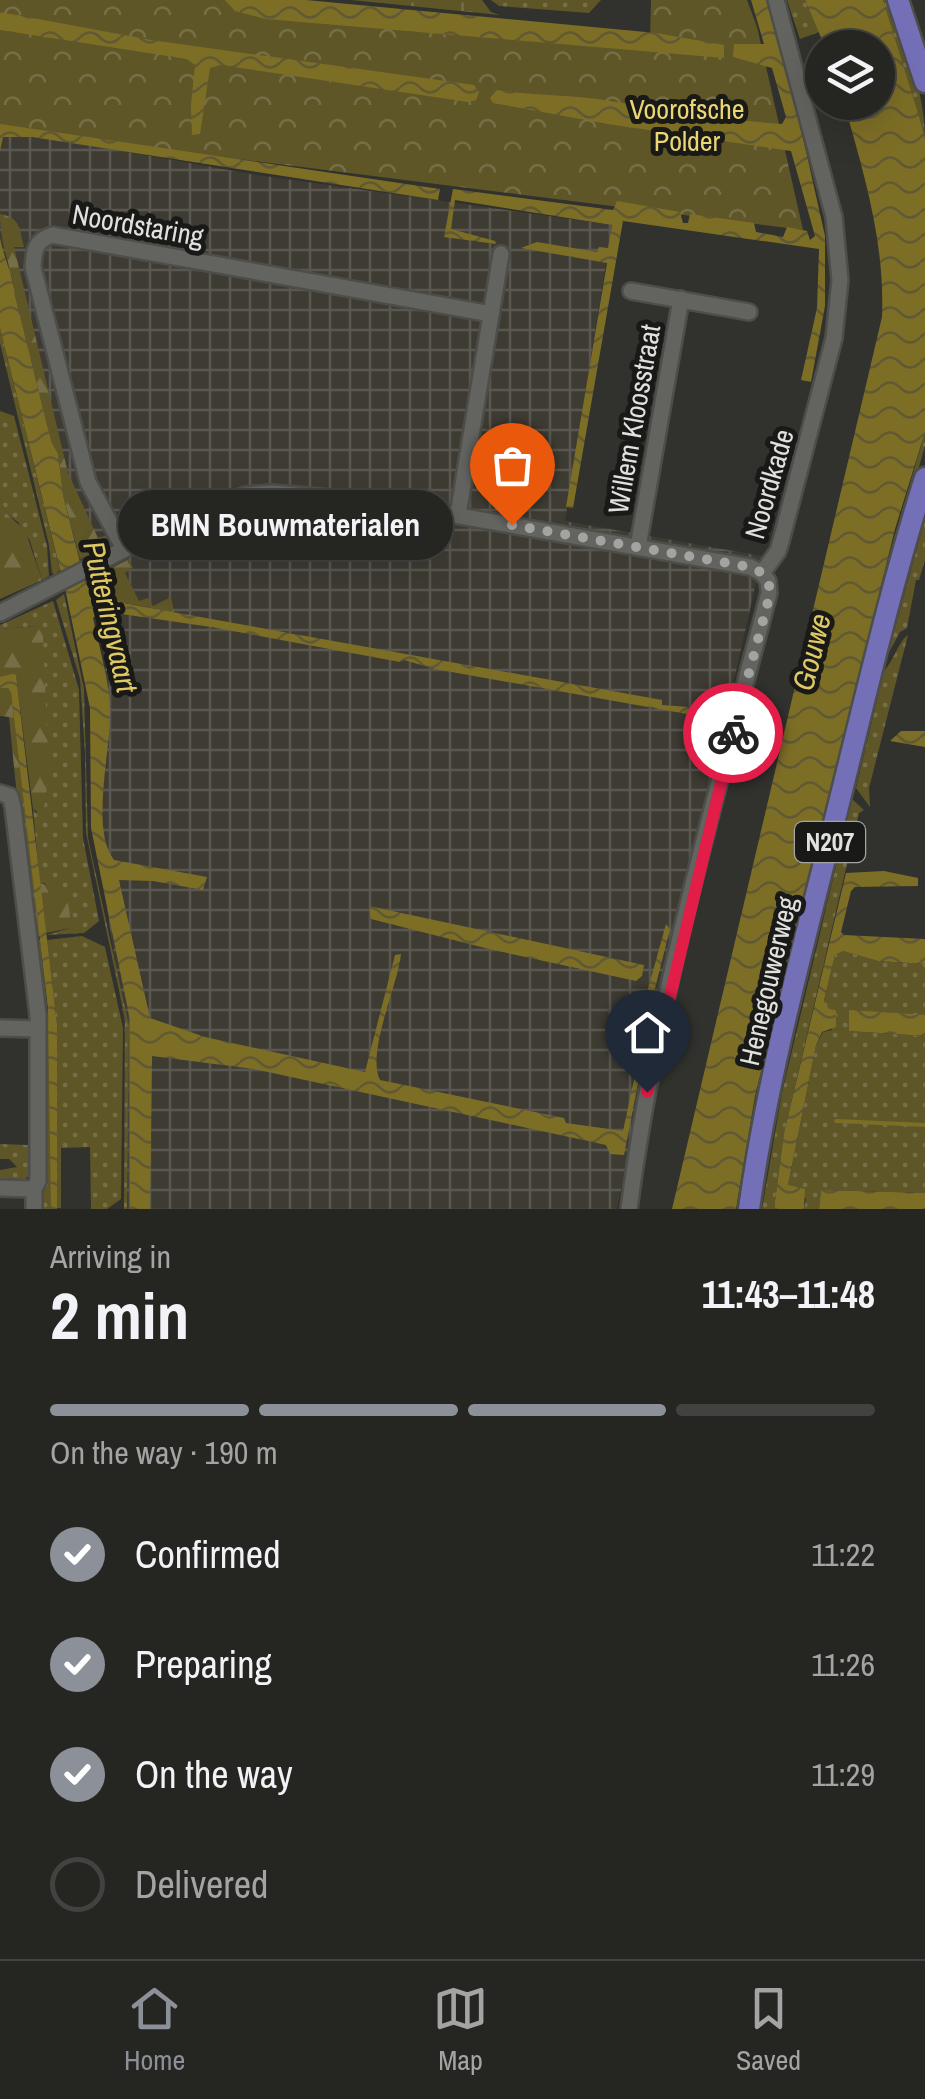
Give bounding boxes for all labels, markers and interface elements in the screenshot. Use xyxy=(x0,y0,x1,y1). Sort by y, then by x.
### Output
map controls xyxy=(805,30,895,120)
button: layers xyxy=(805,30,895,120)
park label: Voorofsche Polder xyxy=(630,90,744,160)
street label: Noordstaring xyxy=(69,195,207,255)
street label: Willem Kloosstraat xyxy=(599,321,669,517)
pin xyxy=(470,423,555,526)
street label: Noordkade xyxy=(735,425,803,543)
icon: bag xyxy=(485,438,540,493)
callout: BMN Bouwmaterialen xyxy=(117,490,452,560)
text: BMN Bouwmaterialen xyxy=(151,503,420,546)
water label: Putteringvaart xyxy=(74,537,148,698)
water label: Gouwe xyxy=(782,609,840,694)
courier xyxy=(683,683,783,783)
icon: bike xyxy=(706,706,761,761)
road number: N207 xyxy=(795,822,865,862)
street label: Henegouwerweg xyxy=(730,893,806,1069)
pin xyxy=(605,990,690,1093)
icon: home xyxy=(620,1005,675,1060)
text: Arriving in xyxy=(50,1235,171,1278)
text: 11:43–11:48 xyxy=(702,1269,875,1320)
text: 2 min xyxy=(50,1272,189,1359)
text: On the way · 190 m xyxy=(50,1431,278,1474)
icon: check xyxy=(50,1527,105,1582)
text: Confirmed xyxy=(135,1529,280,1580)
text: 11:22 xyxy=(811,1533,875,1576)
icon: check xyxy=(50,1637,105,1692)
text: Preparing xyxy=(135,1639,272,1690)
text: 11:26 xyxy=(811,1643,875,1686)
icon: check xyxy=(50,1747,105,1802)
text: On the way xyxy=(135,1749,293,1800)
text: 11:29 xyxy=(811,1753,875,1796)
text: Delivered xyxy=(135,1859,268,1910)
tab: Home xyxy=(124,1981,185,2079)
tab: Map xyxy=(433,1981,488,2079)
tab: Saved xyxy=(736,1981,801,2079)

